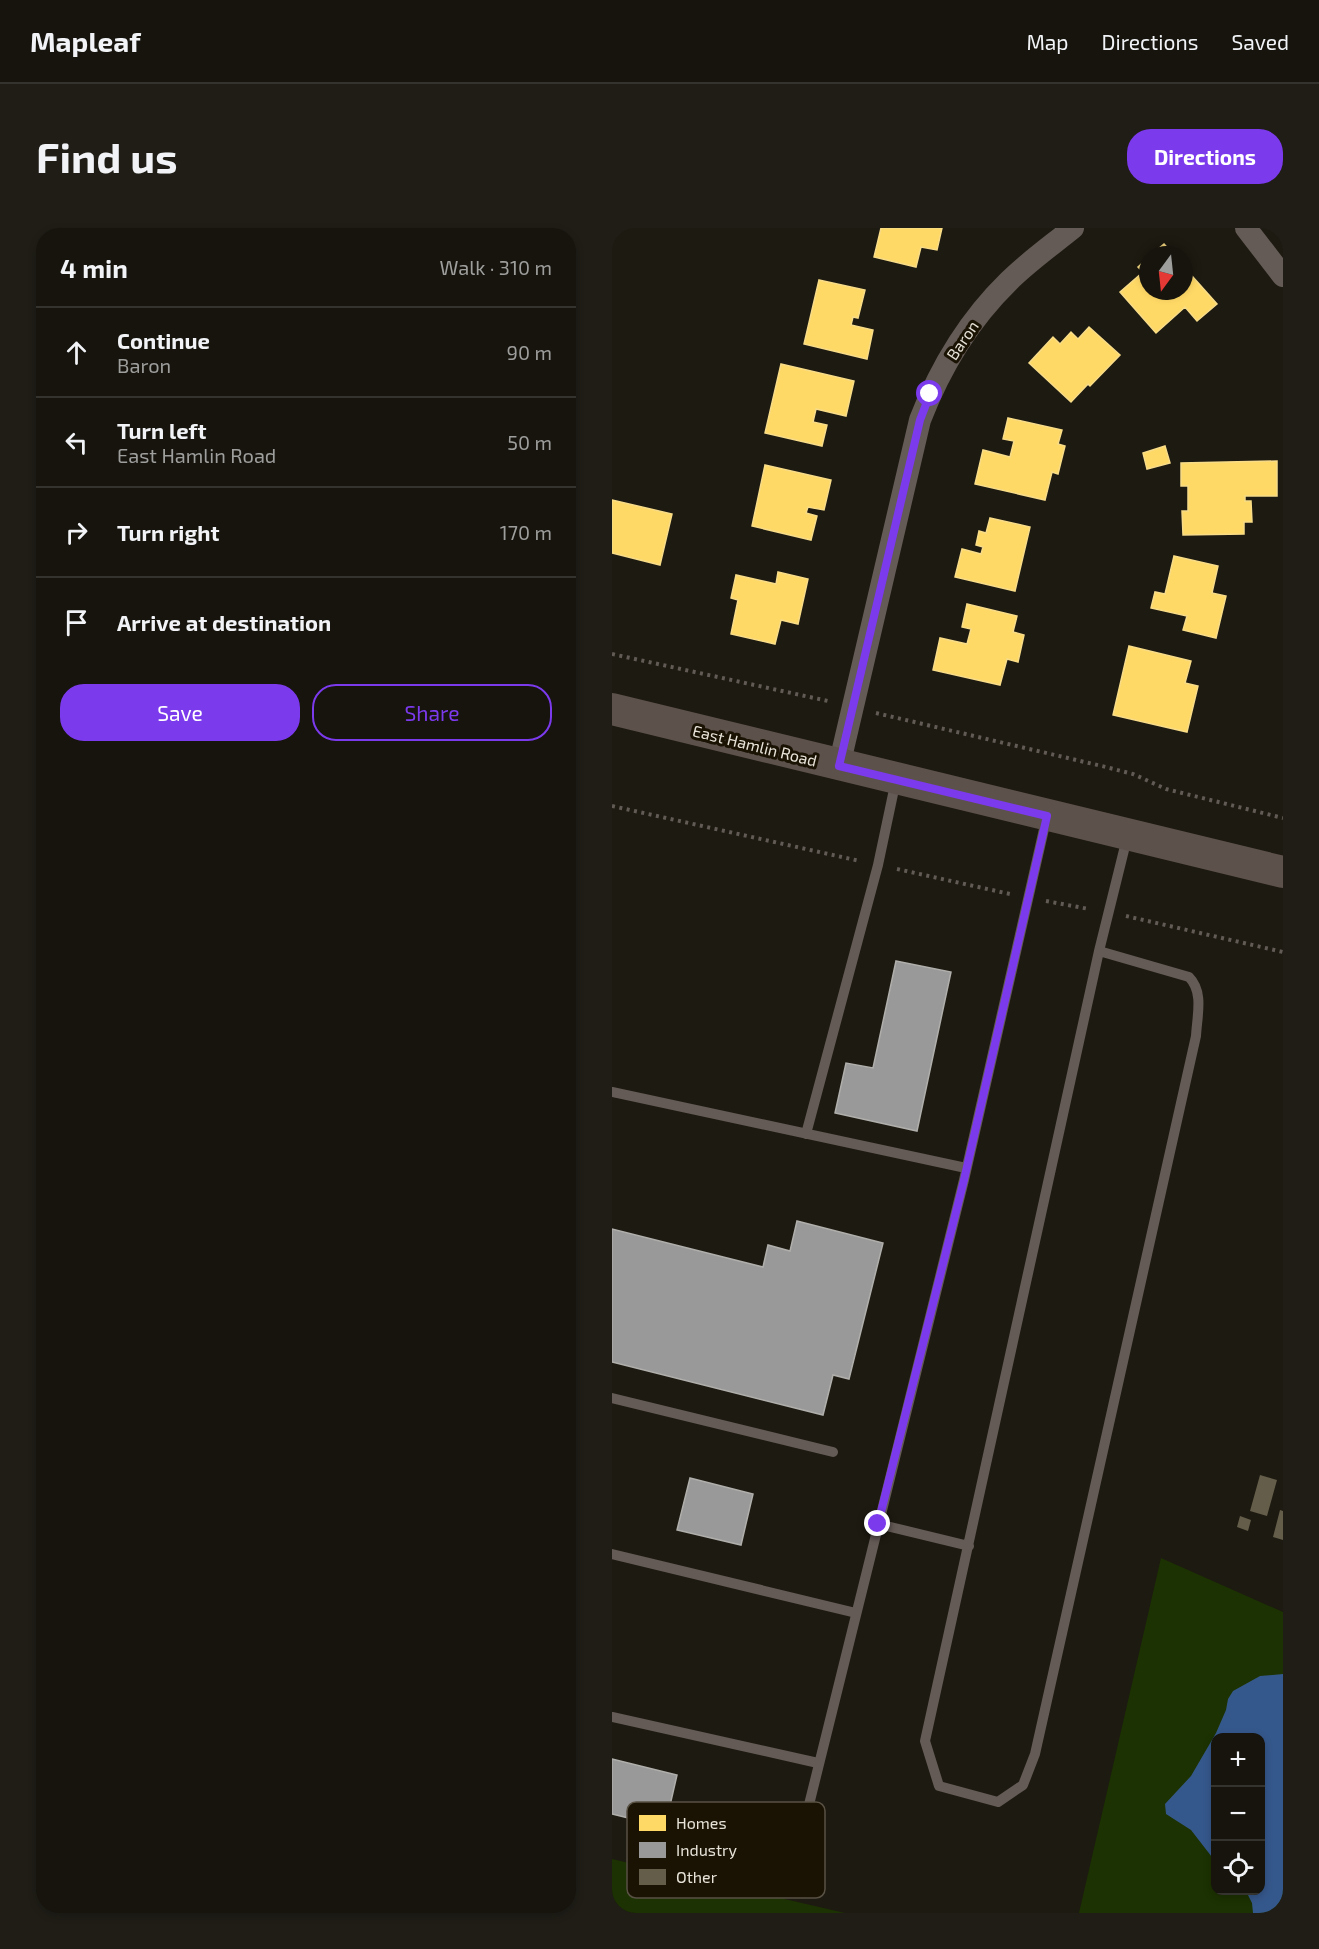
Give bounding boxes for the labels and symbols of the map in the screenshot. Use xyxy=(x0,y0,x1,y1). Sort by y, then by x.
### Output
north arrow xyxy=(1139,246,1193,300)
street label: Baron xyxy=(942,317,982,363)
route start xyxy=(916,380,942,406)
street label: East Hamlin Road xyxy=(691,720,819,770)
route end xyxy=(864,1510,890,1536)
legend xyxy=(627,1802,825,1898)
text: Homes xyxy=(676,1813,727,1832)
text: Industry xyxy=(676,1840,737,1859)
text: Other xyxy=(676,1867,718,1886)

